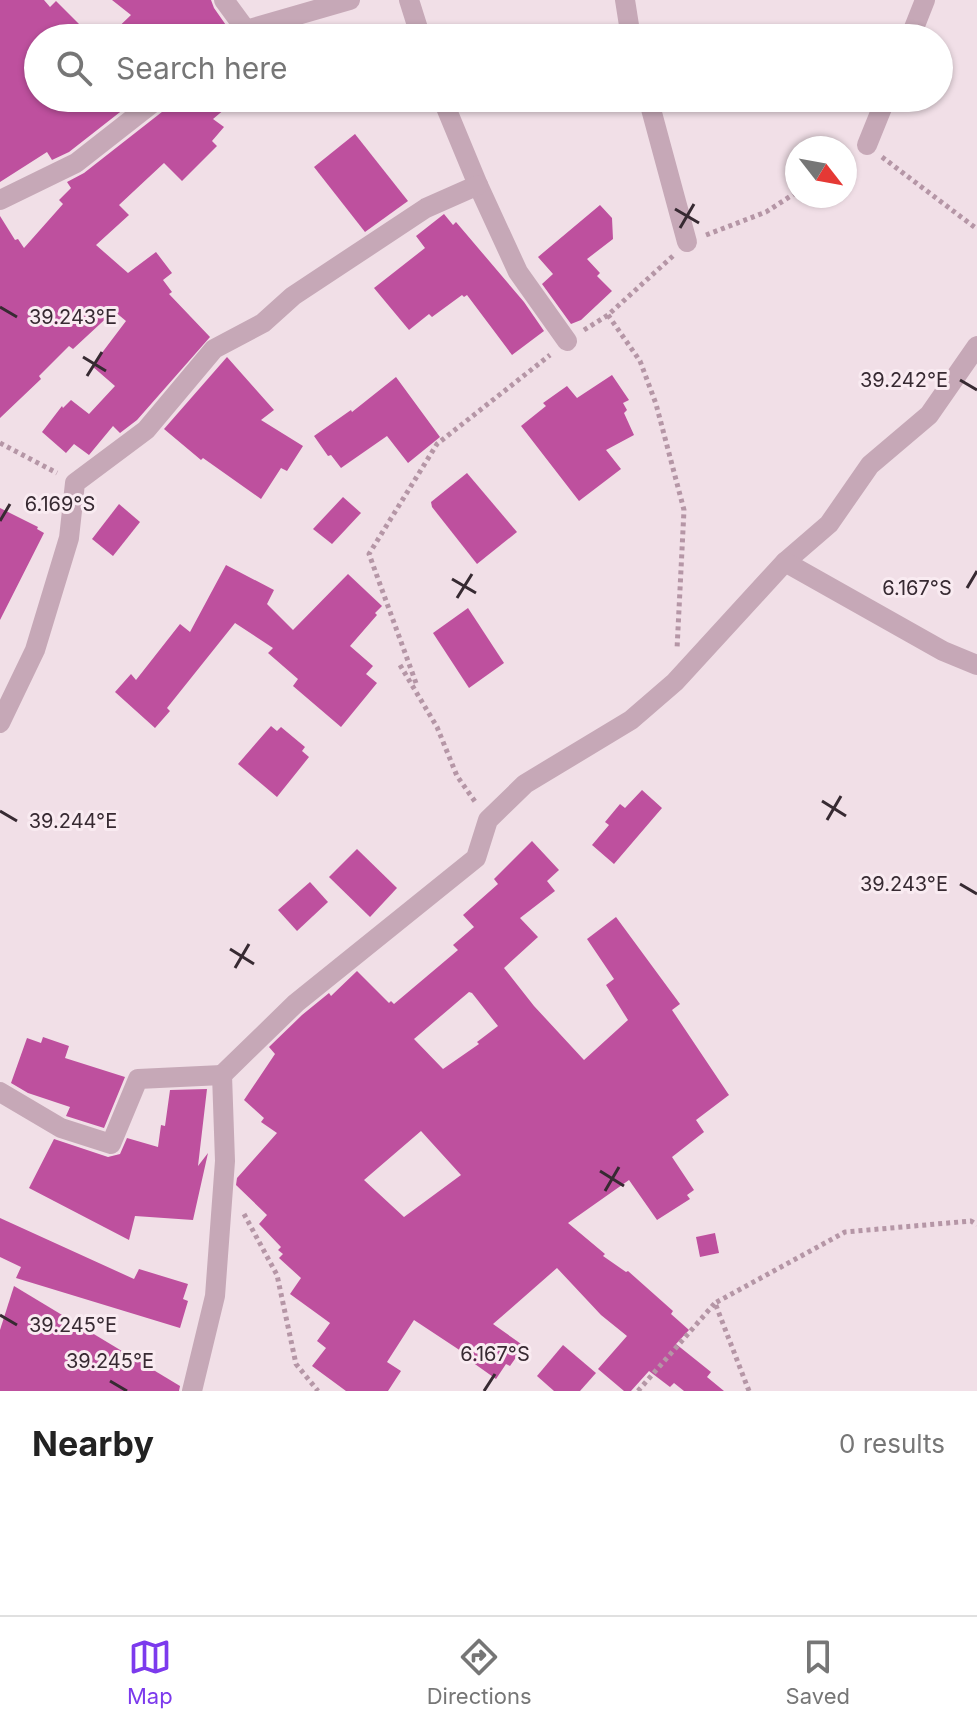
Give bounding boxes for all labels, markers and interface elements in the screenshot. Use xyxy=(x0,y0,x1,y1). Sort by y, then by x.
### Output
search box xyxy=(24,24,953,112)
icon: search xyxy=(52,46,96,90)
text: Search here xyxy=(116,50,288,86)
north arrow xyxy=(785,136,857,208)
text: 39.243°E xyxy=(29,305,117,329)
text: 39.242°E xyxy=(860,368,948,392)
text: 6.169°S xyxy=(25,492,95,516)
text: 6.167°S xyxy=(882,576,952,600)
text: 39.244°E xyxy=(29,809,117,833)
text: 39.243°E xyxy=(860,872,948,896)
text: 39.245°E xyxy=(29,1313,117,1337)
text: 6.167°S xyxy=(460,1342,530,1366)
text: 39.245°E xyxy=(66,1349,154,1373)
text: Nearby xyxy=(32,1423,154,1464)
text: 0 results xyxy=(839,1428,945,1459)
tab: Map xyxy=(127,1635,173,1709)
tab: Directions xyxy=(427,1635,532,1709)
tab: Saved xyxy=(786,1635,850,1709)

